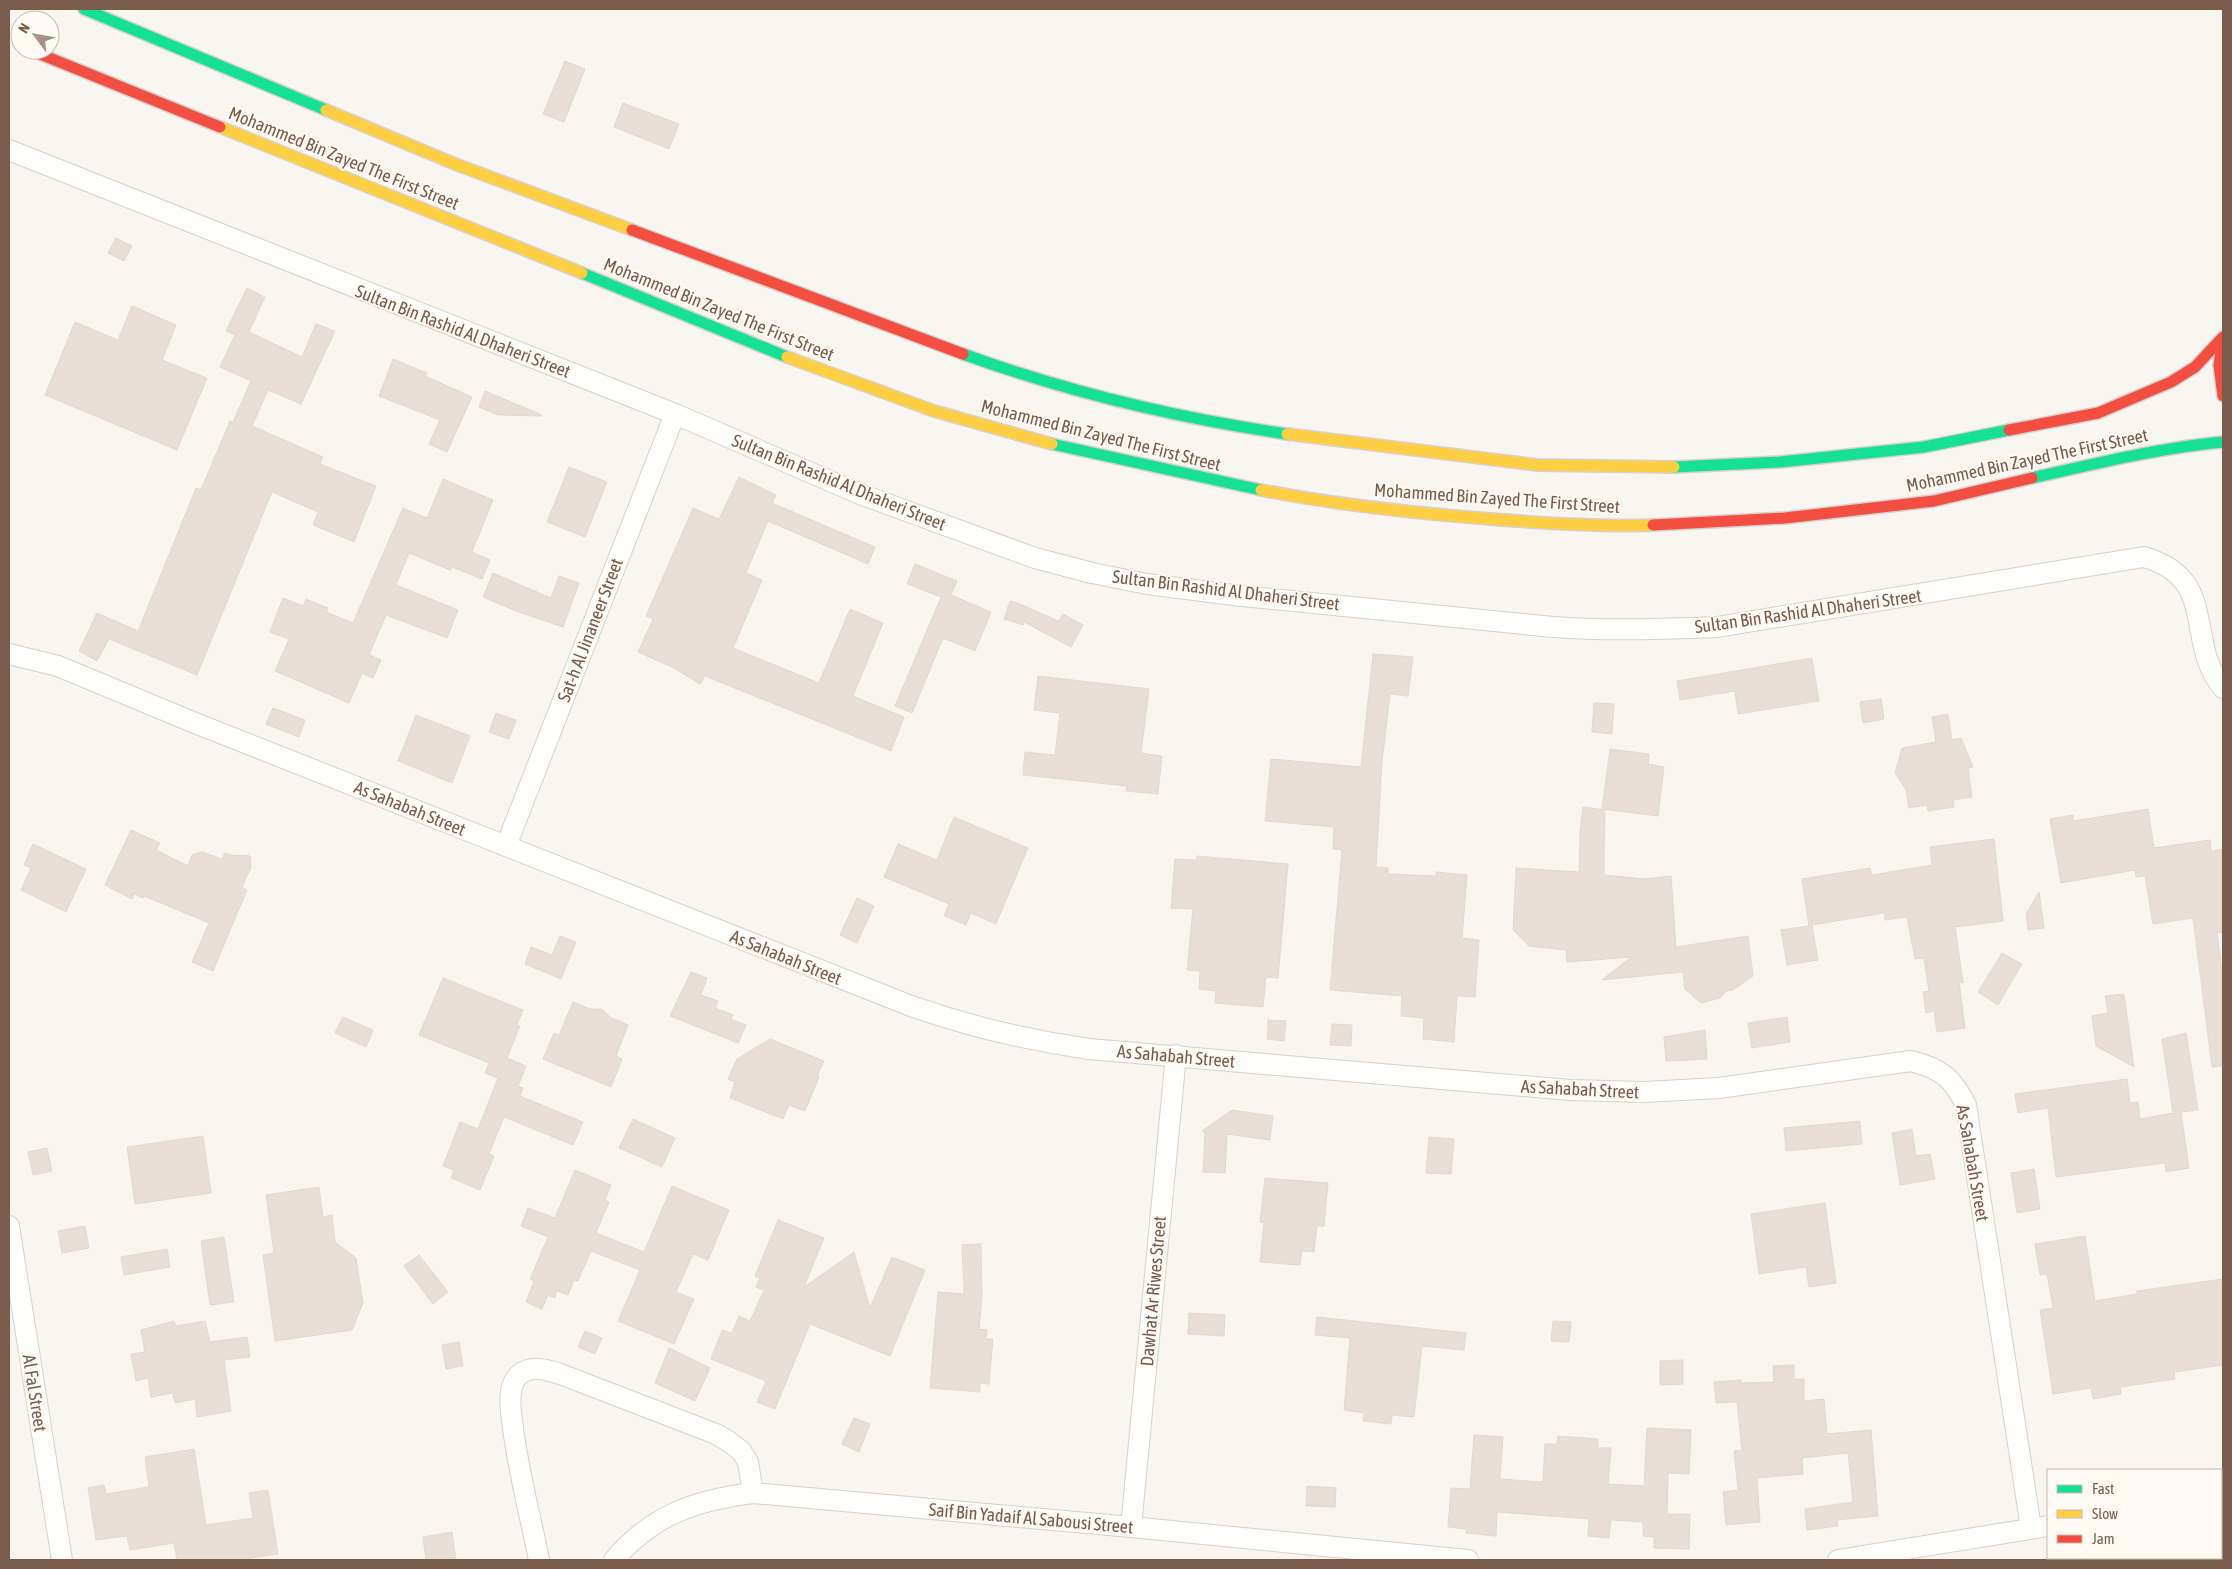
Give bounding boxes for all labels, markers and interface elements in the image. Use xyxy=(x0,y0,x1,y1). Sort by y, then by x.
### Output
north arrow xyxy=(10,10,60,60)
text: N xyxy=(15,20,33,36)
street label: Mohammed Bin Zayed The First Street xyxy=(226,102,462,214)
street label: Mohammed Bin Zayed The First Street xyxy=(601,253,837,365)
street label: Sultan Bin Rashid Al Dhaheri Street xyxy=(352,280,574,382)
street label: Mohammed Bin Zayed The First Street xyxy=(979,395,1223,475)
street label: Mohammed Bin Zayed The First Street xyxy=(1904,424,2150,496)
street label: Sultan Bin Rashid Al Dhaheri Street xyxy=(729,429,949,535)
street label: Mohammed Bin Zayed The First Street xyxy=(1373,479,1621,517)
street label: Sat-h Al Jinaneer Street xyxy=(553,555,627,705)
street label: Sultan Bin Rashid Al Dhaheri Street xyxy=(1111,566,1341,614)
street label: Sultan Bin Rashid Al Dhaheri Street xyxy=(1693,585,1923,637)
street label: As Sahabah Street xyxy=(351,776,469,840)
street label: As Sahabah Street xyxy=(727,925,845,989)
street label: As Sahabah Street xyxy=(1116,1040,1236,1072)
street label: As Sahabah Street xyxy=(1520,1075,1640,1103)
street label: As Sahabah Street xyxy=(1952,1103,1994,1223)
street label: Dawhat Ar Riwes Street xyxy=(1136,1215,1170,1367)
street label: Al Fal Street xyxy=(19,1353,51,1433)
legend xyxy=(2047,1469,2222,1559)
text: Fast xyxy=(2092,1480,2114,1497)
street label: Saif Bin Yadaif Al Sabousi Street xyxy=(928,1499,1134,1537)
text: Slow xyxy=(2092,1505,2118,1522)
text: Jam xyxy=(2092,1530,2115,1547)

